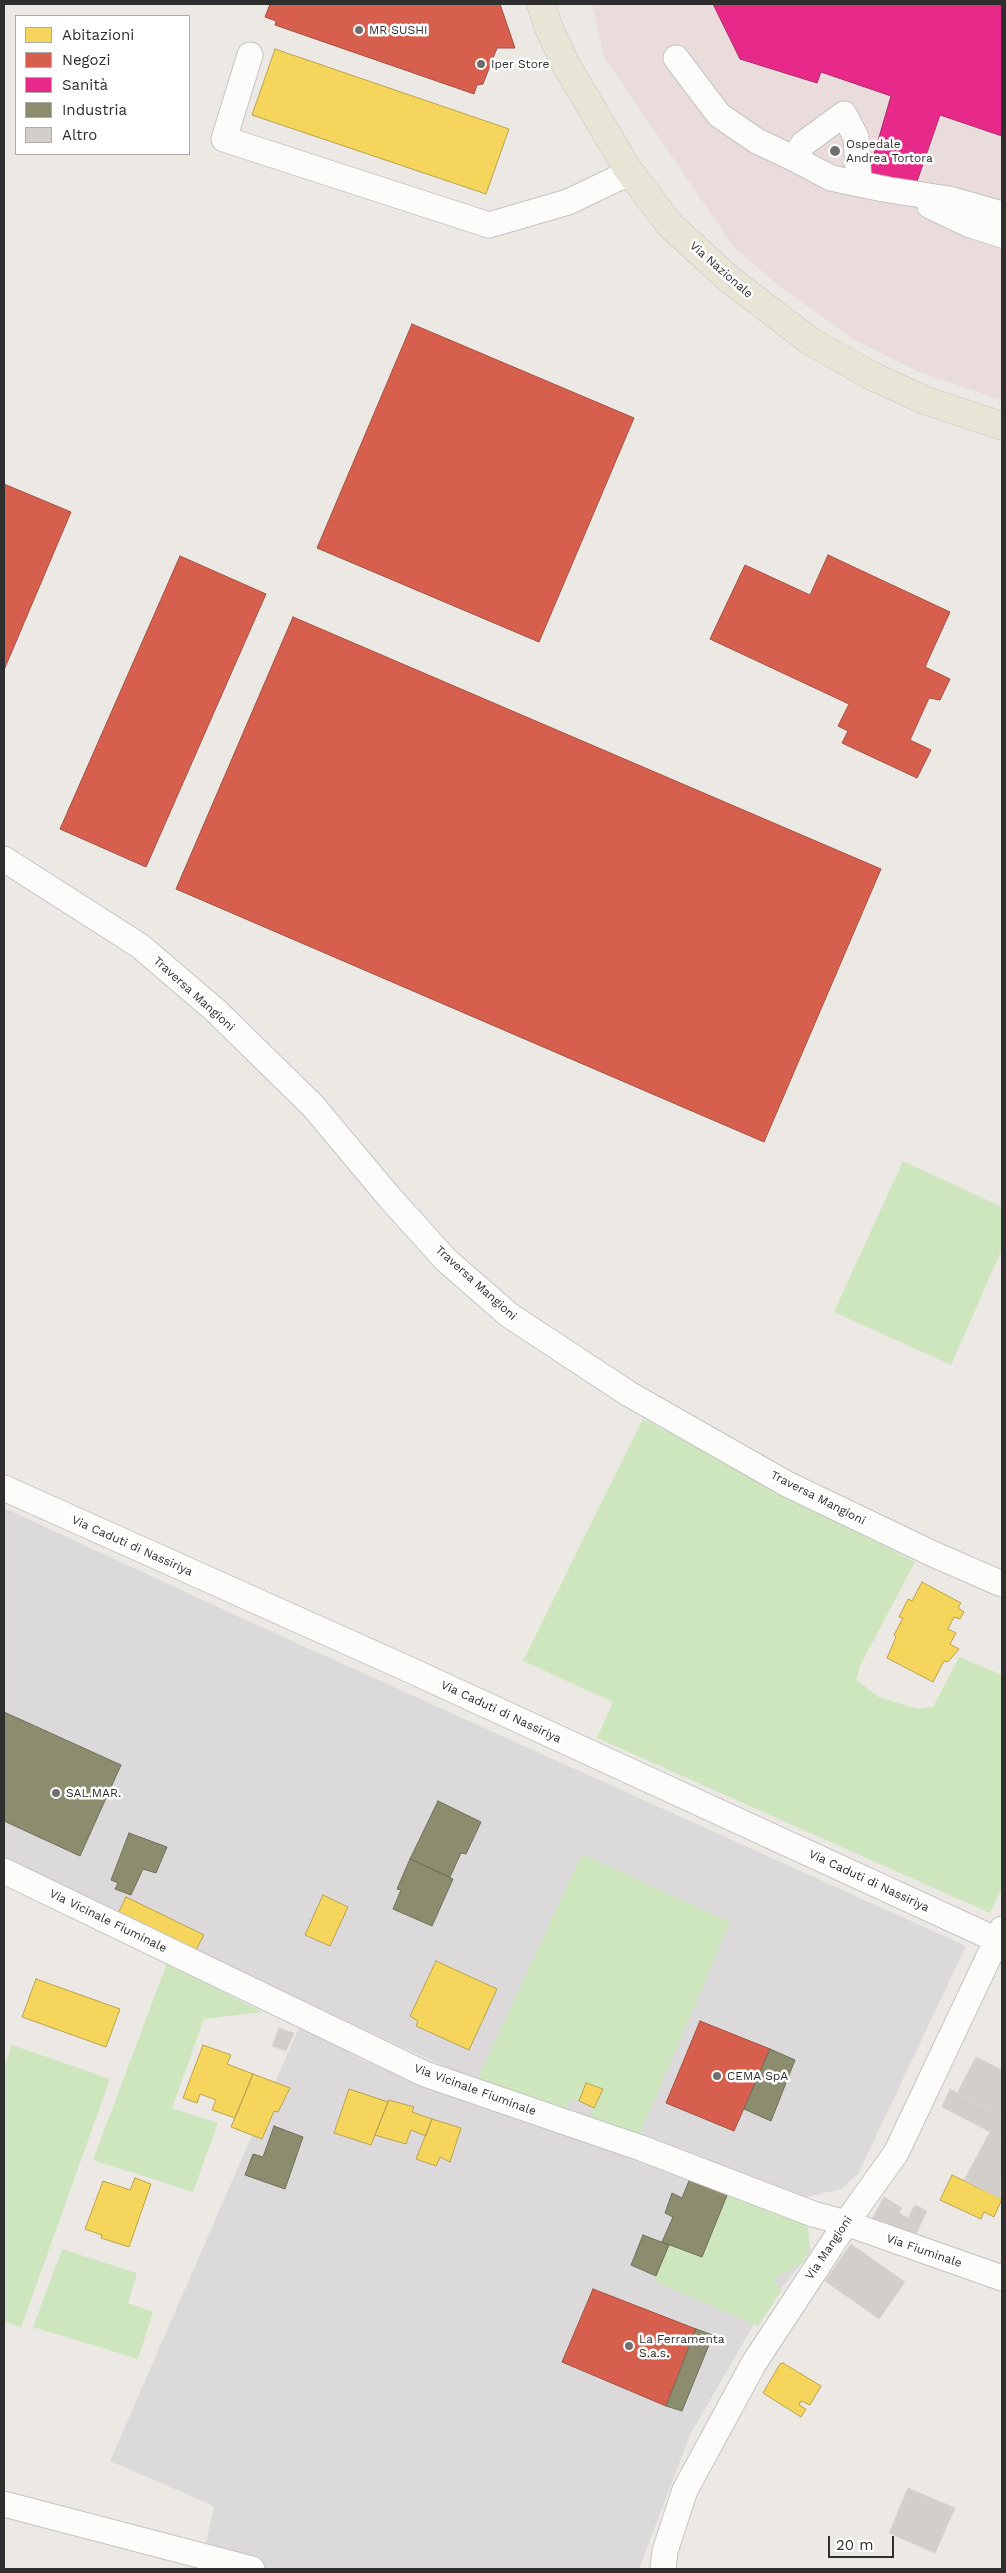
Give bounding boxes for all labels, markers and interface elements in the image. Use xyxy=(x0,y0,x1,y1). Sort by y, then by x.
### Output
legend xyxy=(15,15,190,155)
place label: MR SUSHI xyxy=(369,23,428,37)
marker: MR SUSHI xyxy=(353,24,365,36)
text: Abitazioni xyxy=(62,26,134,44)
text: Negozi xyxy=(62,51,110,69)
place label: Iper Store xyxy=(491,57,549,71)
marker: Iper Store xyxy=(475,58,487,70)
text: Sanità xyxy=(62,76,108,94)
text: Industria xyxy=(62,101,127,119)
text: Altro xyxy=(62,126,97,144)
place label: Ospedale Andrea Tortora xyxy=(846,137,933,165)
marker: Ospedale Andrea Tortora xyxy=(828,144,842,158)
street label: Via Nazionale xyxy=(686,239,756,301)
street label: Traversa Mangioni xyxy=(150,954,238,1034)
street label: Traversa Mangioni xyxy=(432,1243,520,1323)
street label: Traversa Mangioni xyxy=(768,1468,868,1528)
street label: Via Caduti di Nassiriya xyxy=(69,1513,195,1579)
street label: Via Caduti di Nassiriya xyxy=(438,1678,564,1746)
place label: SAL.MAR. xyxy=(66,1786,121,1800)
marker: SAL.MAR. xyxy=(50,1787,62,1799)
street label: Via Caduti di Nassiriya xyxy=(806,1847,932,1915)
street label: Via Vicinale Fiuminale xyxy=(47,1886,169,1956)
street label: Via Vicinale Fiuminale xyxy=(412,2061,538,2119)
place label: CEMA SpA xyxy=(727,2069,788,2083)
marker: CEMA SpA xyxy=(711,2070,723,2082)
street label: Via Mangioni xyxy=(802,2213,856,2283)
street label: Via Fiuminale xyxy=(884,2231,964,2271)
place label: La Ferramenta S.a.s. xyxy=(639,2332,725,2360)
marker: La Ferramenta S.a.s. xyxy=(623,2340,635,2352)
scale bar xyxy=(831,2526,897,2558)
text: 20 m xyxy=(836,2536,874,2554)

